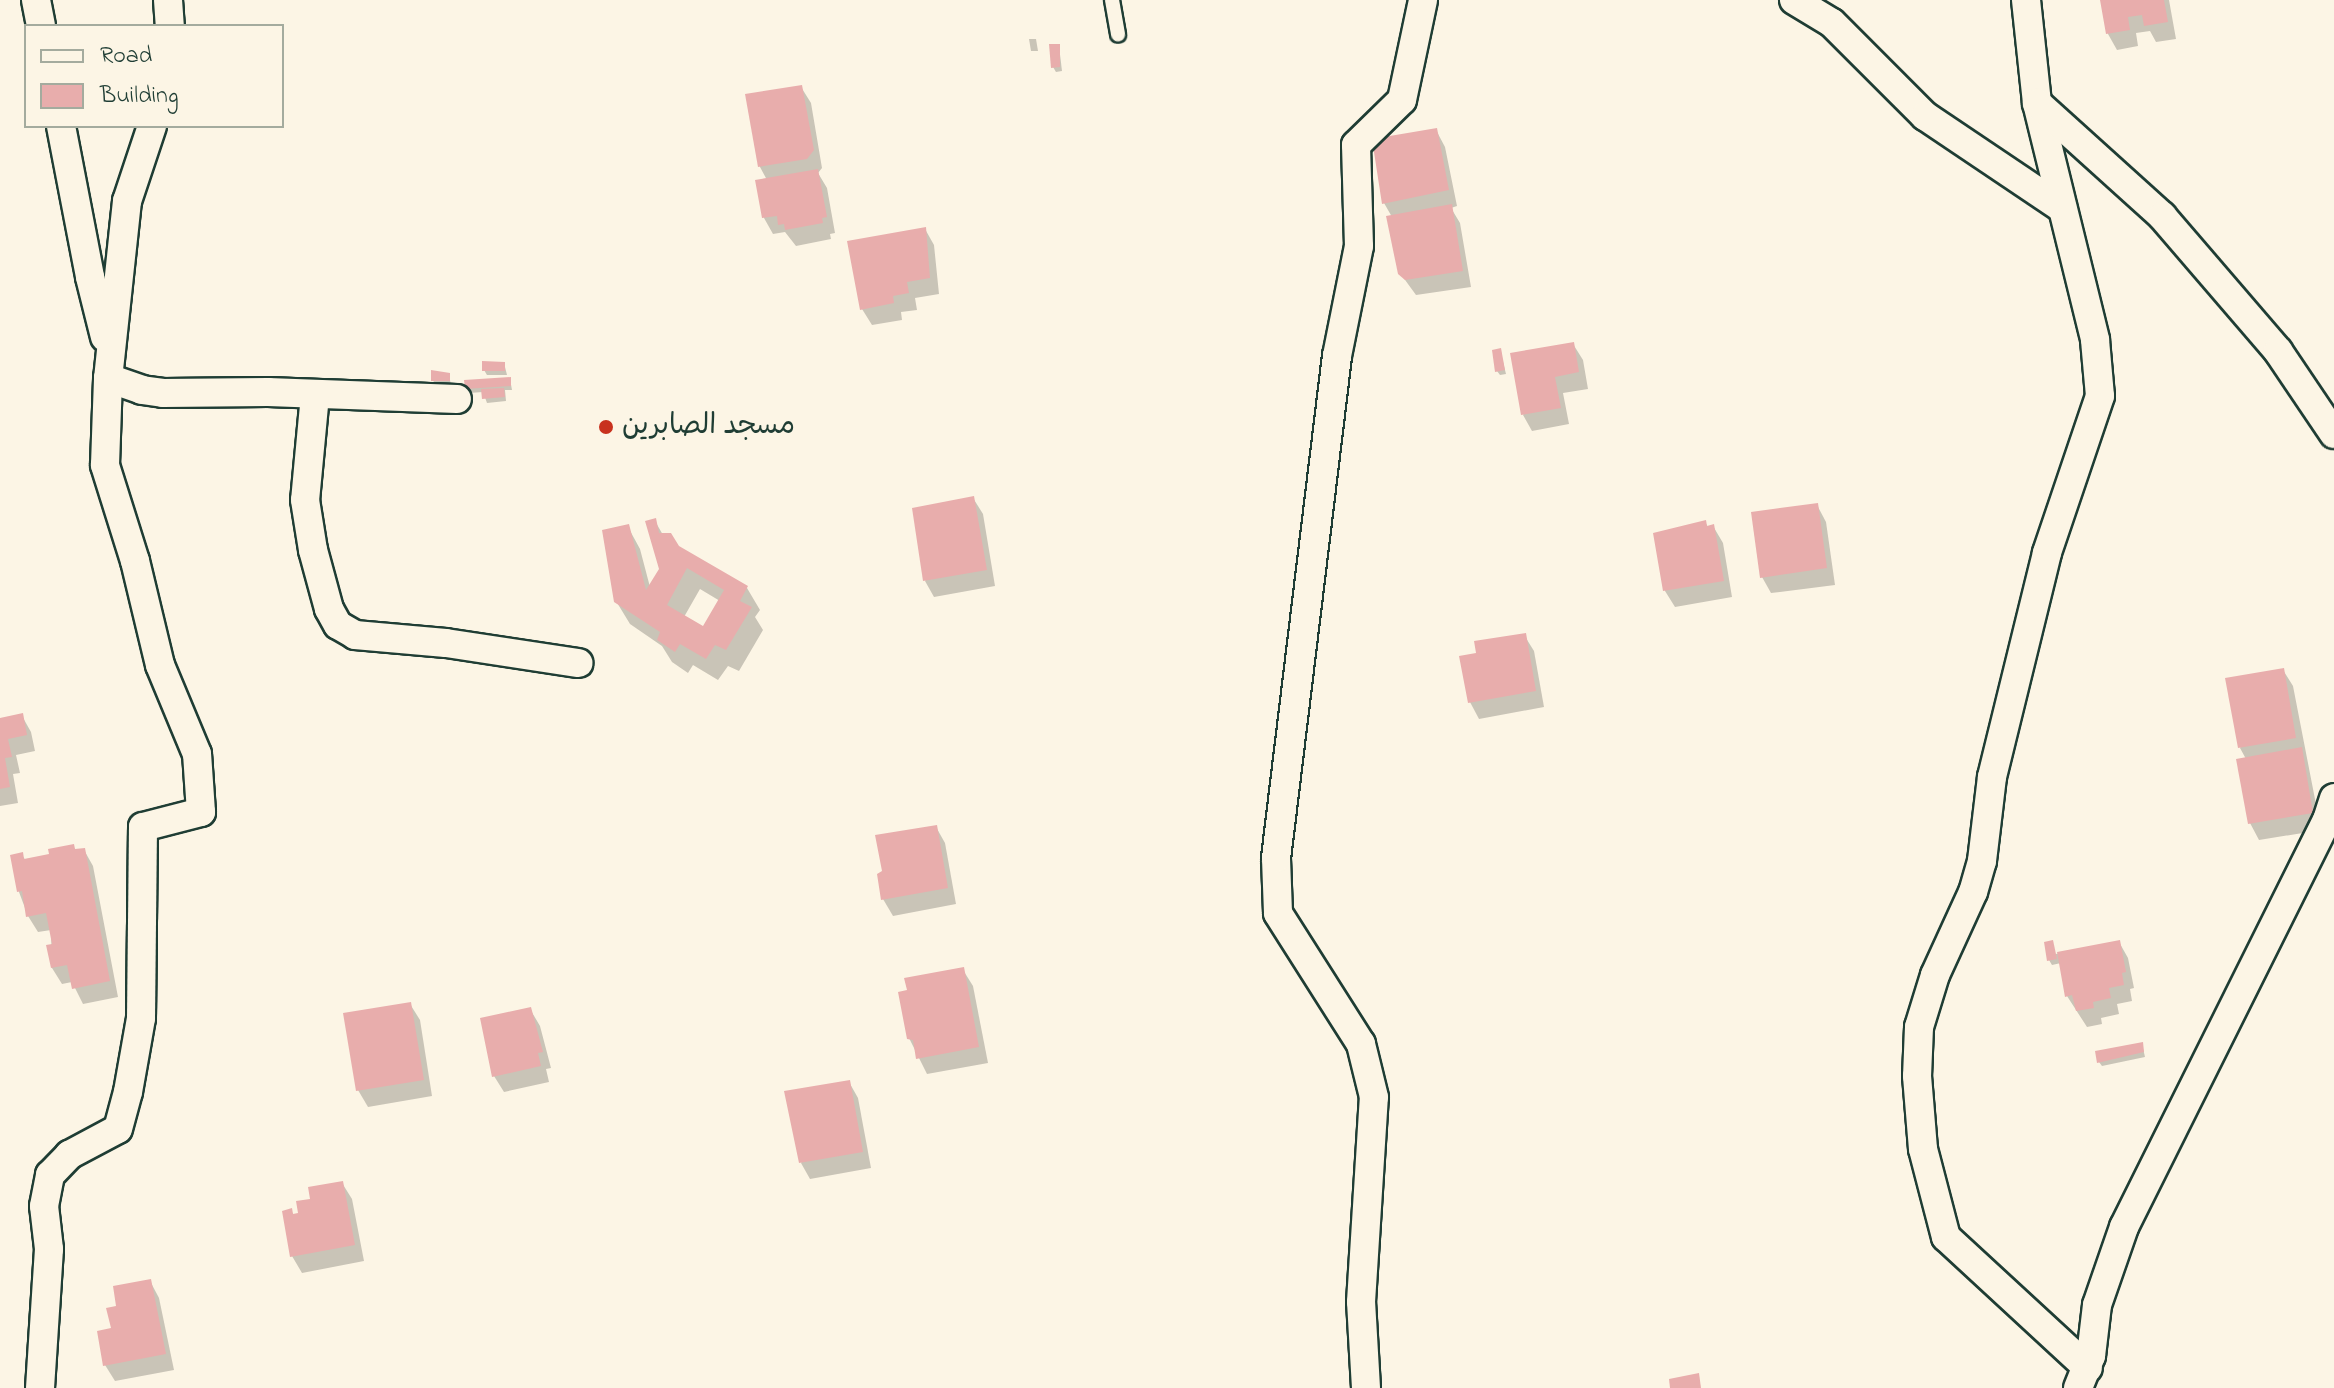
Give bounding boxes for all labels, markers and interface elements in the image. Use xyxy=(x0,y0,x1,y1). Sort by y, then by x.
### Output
legend xyxy=(24,24,284,128)
text: Road xyxy=(100,39,152,74)
text: Building xyxy=(100,79,179,114)
place label: مسجد الصابرين xyxy=(622,410,795,444)
marker: مسجد الصابرين xyxy=(597,418,615,436)

